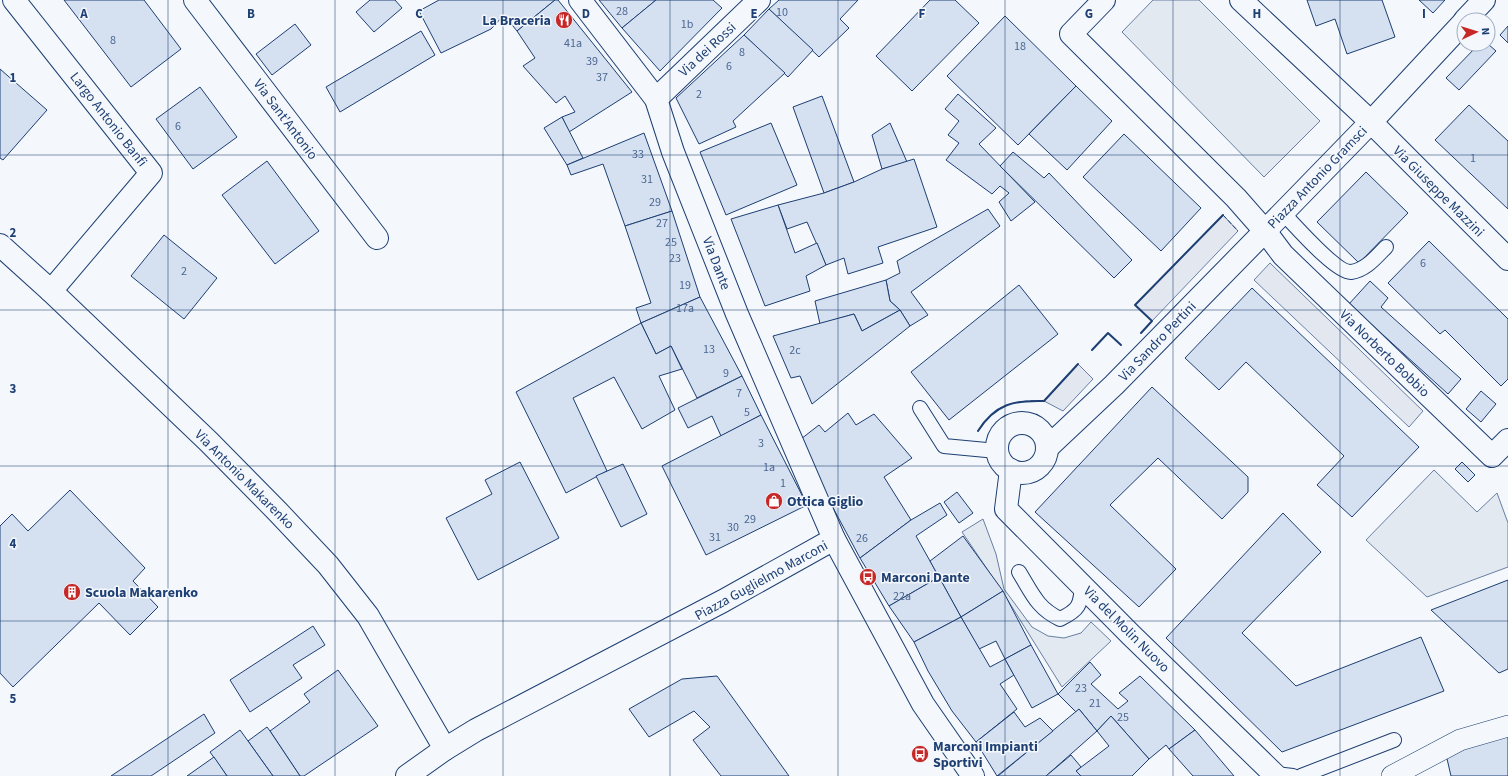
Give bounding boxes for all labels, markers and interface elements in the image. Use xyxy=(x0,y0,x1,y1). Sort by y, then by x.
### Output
house number: 28 xyxy=(616,3,628,20)
house number: 10 xyxy=(776,4,788,21)
text: A xyxy=(79,5,88,23)
text: B xyxy=(247,5,255,23)
text: C xyxy=(415,5,423,23)
text: D xyxy=(582,5,590,23)
text: E xyxy=(750,5,758,23)
text: F xyxy=(919,5,926,23)
text: G xyxy=(1085,5,1093,23)
text: H xyxy=(1253,5,1261,23)
text: I xyxy=(1422,5,1426,23)
restaurant icon: La Braceria xyxy=(554,10,574,30)
place label: La Braceria xyxy=(482,11,551,31)
north arrow xyxy=(1456,12,1496,52)
house number: 1b xyxy=(681,16,694,33)
street label: Via dei Rossi xyxy=(675,18,741,82)
text: N xyxy=(1478,27,1493,36)
house number: 8 xyxy=(110,32,116,49)
house number: 41a xyxy=(564,35,582,52)
house number: 18 xyxy=(1014,38,1026,55)
house number: 8 xyxy=(739,44,745,61)
house number: 39 xyxy=(586,53,598,70)
house number: 6 xyxy=(726,58,732,75)
street label: Largo Antonio Banfi xyxy=(65,68,152,171)
text: 1 xyxy=(10,69,17,87)
house number: 37 xyxy=(596,69,608,86)
street label: Via Sant'Antonio xyxy=(248,75,322,164)
house number: 2 xyxy=(696,86,702,103)
house number: 6 xyxy=(175,118,181,135)
street label: Piazza Antonio Gramsci xyxy=(1263,122,1372,234)
street label: Via Giuseppe Mazzini xyxy=(1388,142,1488,242)
house number: 33 xyxy=(632,146,644,163)
house number: 1 xyxy=(1470,150,1476,167)
house number: 31 xyxy=(641,171,653,188)
house number: 29 xyxy=(649,194,661,211)
house number: 27 xyxy=(656,215,668,232)
text: 2 xyxy=(10,224,17,242)
house number: 25 xyxy=(665,234,677,251)
street label: Via Dante xyxy=(697,234,735,293)
house number: 23 xyxy=(669,250,681,267)
house number: 6 xyxy=(1420,255,1426,272)
house number: 2 xyxy=(181,263,187,280)
house number: 19 xyxy=(679,277,691,294)
street label: Via Sandro Pertini xyxy=(1114,297,1201,386)
house number: 17a xyxy=(676,300,694,317)
street label: Via Norberto Bobbio xyxy=(1335,305,1434,402)
house number: 13 xyxy=(703,341,715,358)
house number: 2c xyxy=(789,342,801,359)
house number: 9 xyxy=(723,365,729,382)
text: 3 xyxy=(10,380,17,398)
house number: 7 xyxy=(736,385,742,402)
house number: 5 xyxy=(744,404,750,421)
street label: Via Antonio Makarenko xyxy=(190,425,299,534)
house number: 3 xyxy=(758,435,764,452)
house number: 1a xyxy=(763,459,775,476)
house number: 1 xyxy=(780,475,786,492)
shop icon: Ottica Giglio xyxy=(764,491,784,511)
place label: Ottica Giglio xyxy=(787,492,864,512)
house number: 29 xyxy=(744,511,756,528)
house number: 30 xyxy=(727,519,739,536)
house number: 31 xyxy=(709,529,721,546)
house number: 26 xyxy=(856,530,868,547)
text: 4 xyxy=(10,535,17,553)
street label: Piazza Guglielmo Marconi xyxy=(691,536,832,626)
bus stop icon: Marconi Dante xyxy=(858,567,878,587)
place label: Marconi Dante xyxy=(881,568,970,588)
building icon: Scuola Makarenko xyxy=(62,582,82,602)
street label: Via del Molin Nuovo xyxy=(1079,582,1174,677)
place label: Scuola Makarenko xyxy=(85,583,198,603)
house number: 22a xyxy=(893,588,911,605)
house number: 23 xyxy=(1075,680,1087,697)
text: 5 xyxy=(10,690,17,708)
house number: 21 xyxy=(1089,695,1101,712)
house number: 25 xyxy=(1117,709,1129,726)
place label: Marconi Impianti Sportivi xyxy=(933,737,1038,773)
bus stop icon: Marconi Impianti Sportivi xyxy=(910,744,930,764)

